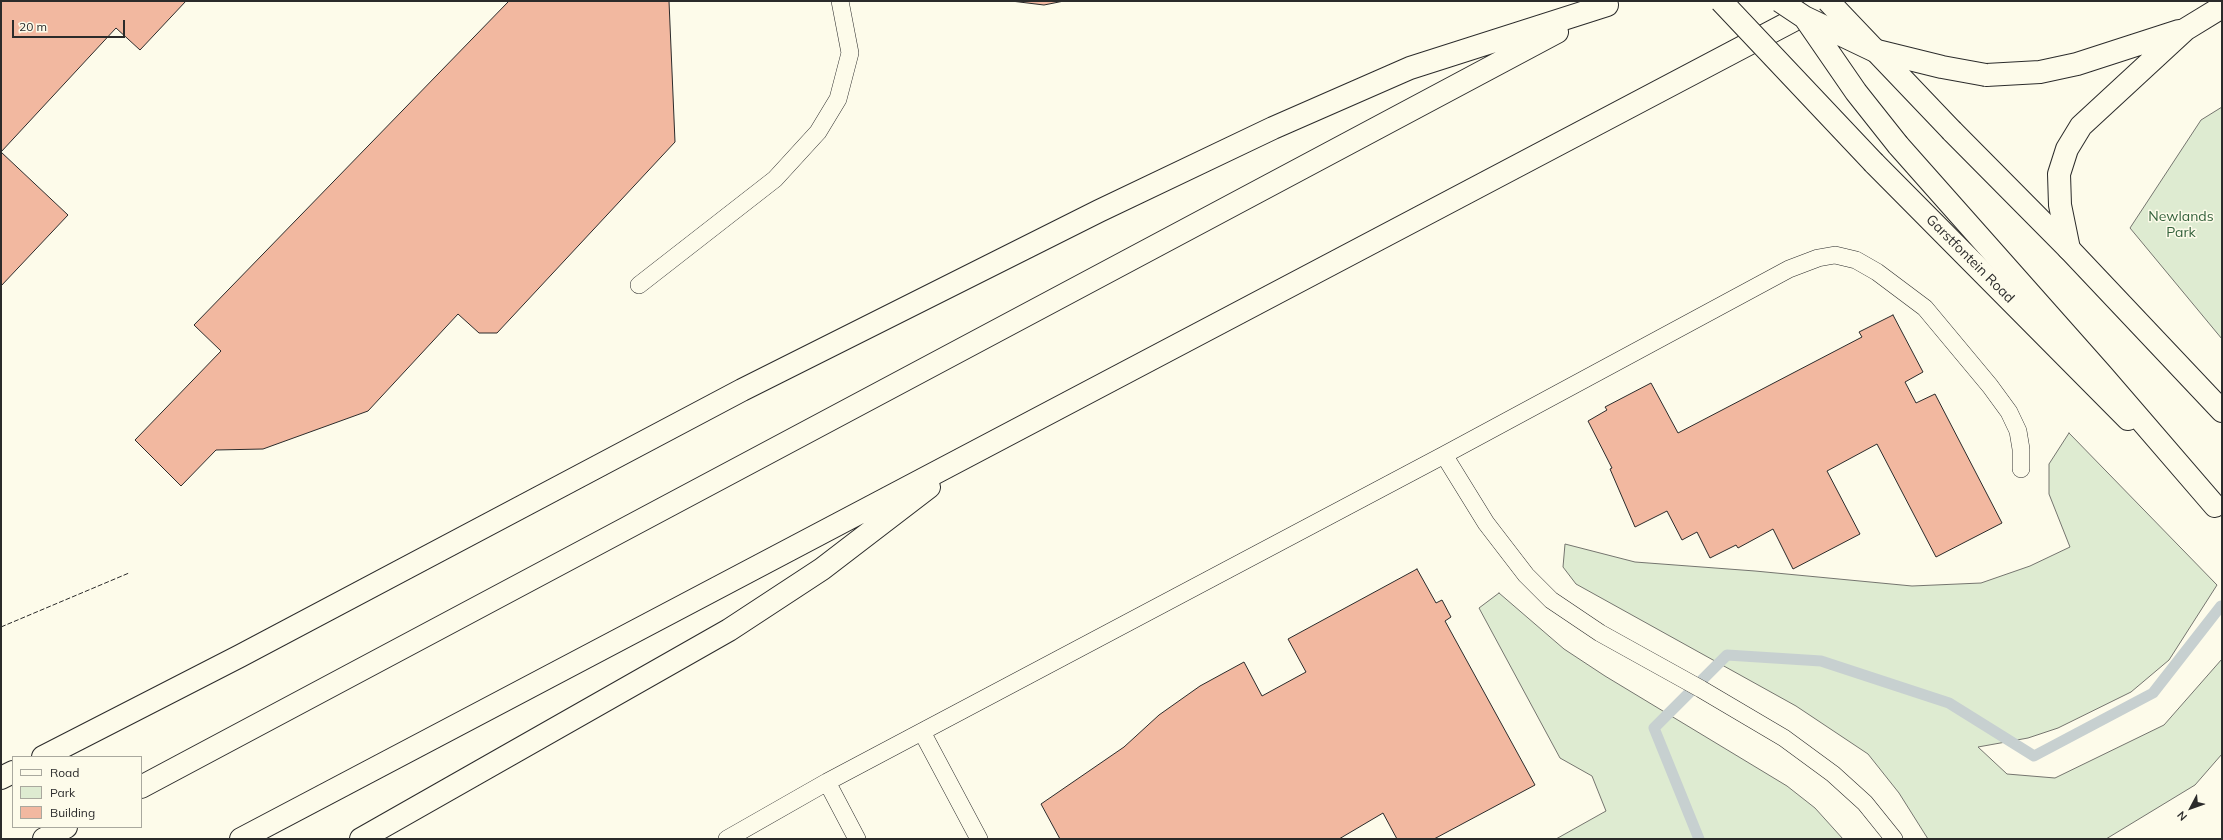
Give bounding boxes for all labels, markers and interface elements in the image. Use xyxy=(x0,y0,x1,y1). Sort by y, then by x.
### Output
scale bar xyxy=(14,12,127,38)
text: 20 m xyxy=(19,19,47,34)
park label: Newlands Park xyxy=(2148,209,2214,242)
street label: Garstfontein Road xyxy=(1922,211,2018,307)
legend xyxy=(12,756,142,828)
text: Road xyxy=(50,765,79,780)
text: Park xyxy=(50,785,75,800)
north arrow xyxy=(2171,788,2211,828)
text: Building xyxy=(50,805,95,820)
text: N xyxy=(2174,808,2190,824)

